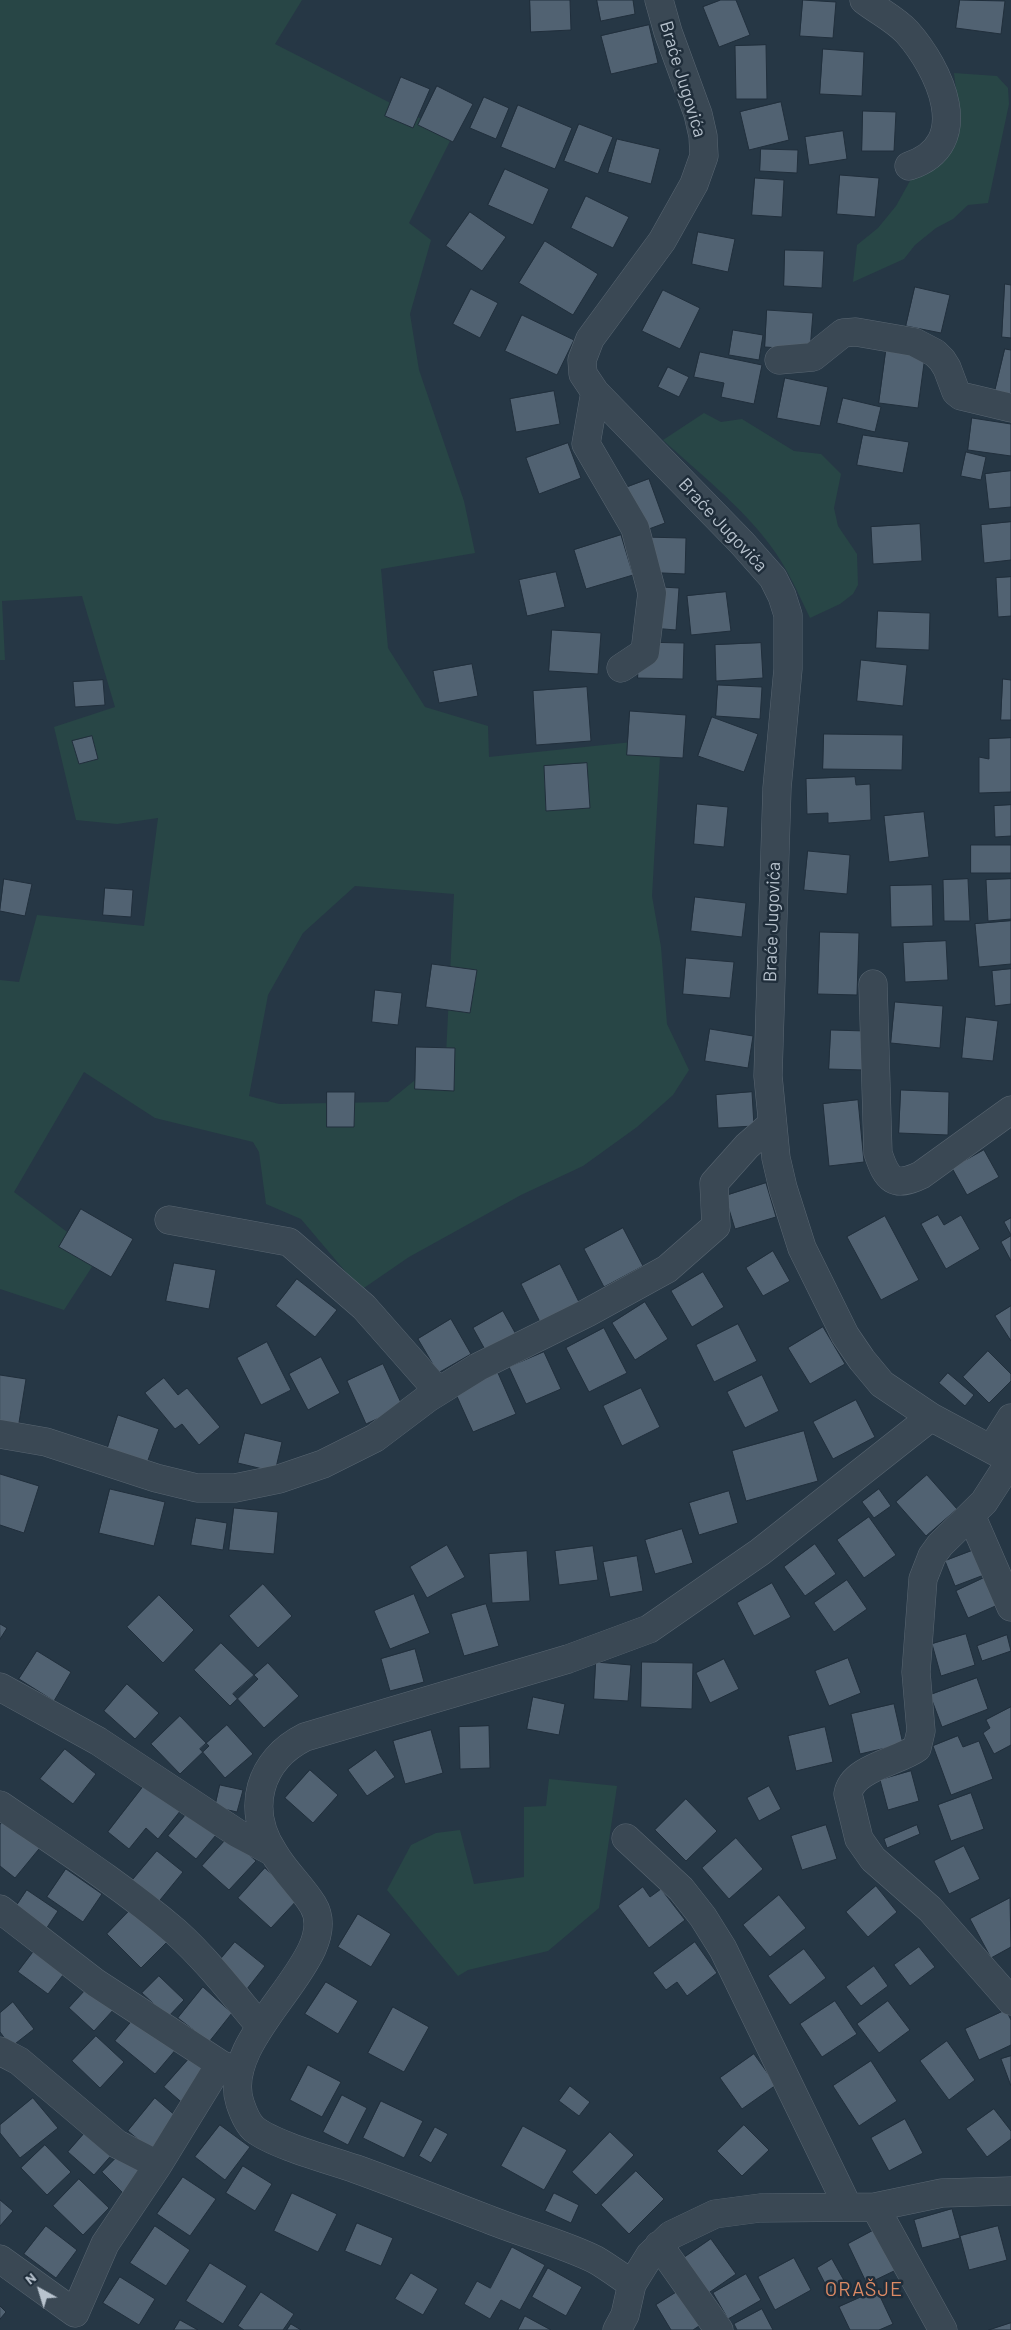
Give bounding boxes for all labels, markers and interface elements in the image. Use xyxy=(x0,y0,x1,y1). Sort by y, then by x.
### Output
street label: Braće Jugovića xyxy=(655,18,711,140)
street label: Braće Jugovića xyxy=(674,474,772,576)
street label: Braće Jugovića xyxy=(759,862,785,982)
north arrow xyxy=(15,2265,65,2315)
text: N xyxy=(21,2268,39,2287)
district label: ORAŠJE xyxy=(824,2277,904,2301)

